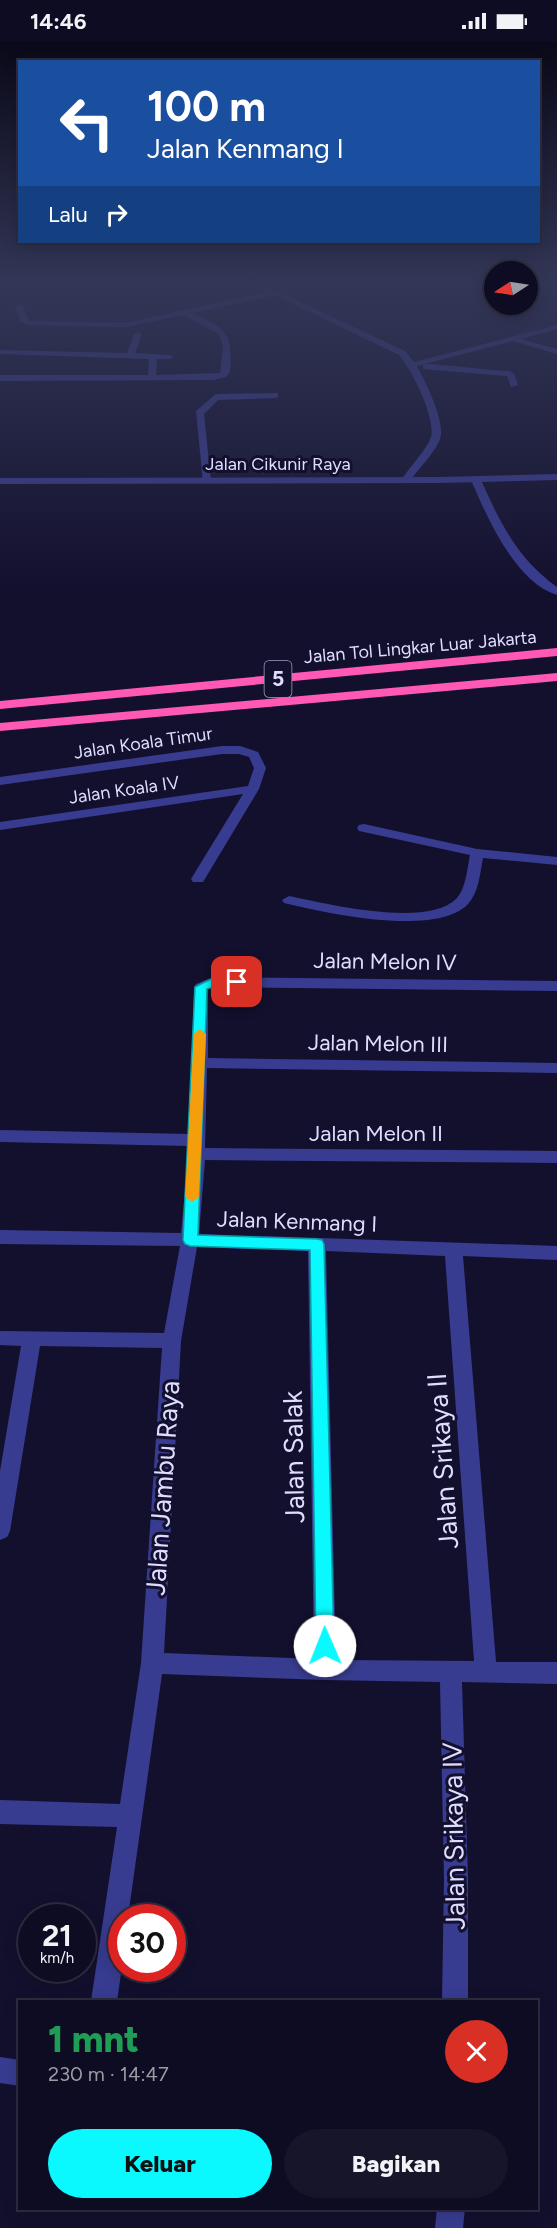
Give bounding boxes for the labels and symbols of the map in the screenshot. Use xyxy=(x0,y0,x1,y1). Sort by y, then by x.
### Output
north arrow xyxy=(484,261,538,315)
street label: Jalan Cikunir Raya xyxy=(205,453,351,475)
street label: Jalan Tol Lingkar Luar Jakarta xyxy=(303,626,537,668)
road number: 5 xyxy=(264,661,292,697)
street label: Jalan Koala Timur xyxy=(72,722,214,764)
street label: Jalan Koala IV xyxy=(67,771,181,809)
street label: Jalan Melon IV xyxy=(313,947,458,976)
pin xyxy=(211,956,262,1007)
street label: Jalan Melon III xyxy=(308,1029,448,1058)
street label: Jalan Melon II xyxy=(309,1120,443,1147)
street label: Jalan Kenmang I xyxy=(216,1205,378,1238)
street label: Jalan Srikaya II xyxy=(420,1372,465,1550)
street label: Jalan Jambu Raya xyxy=(139,1379,186,1597)
street label: Jalan Salak xyxy=(276,1390,311,1523)
position arrow xyxy=(293,1614,357,1678)
street label: Jalan Srikaya IV xyxy=(435,1742,472,1930)
speed limit sign: 30 xyxy=(108,1904,186,1982)

